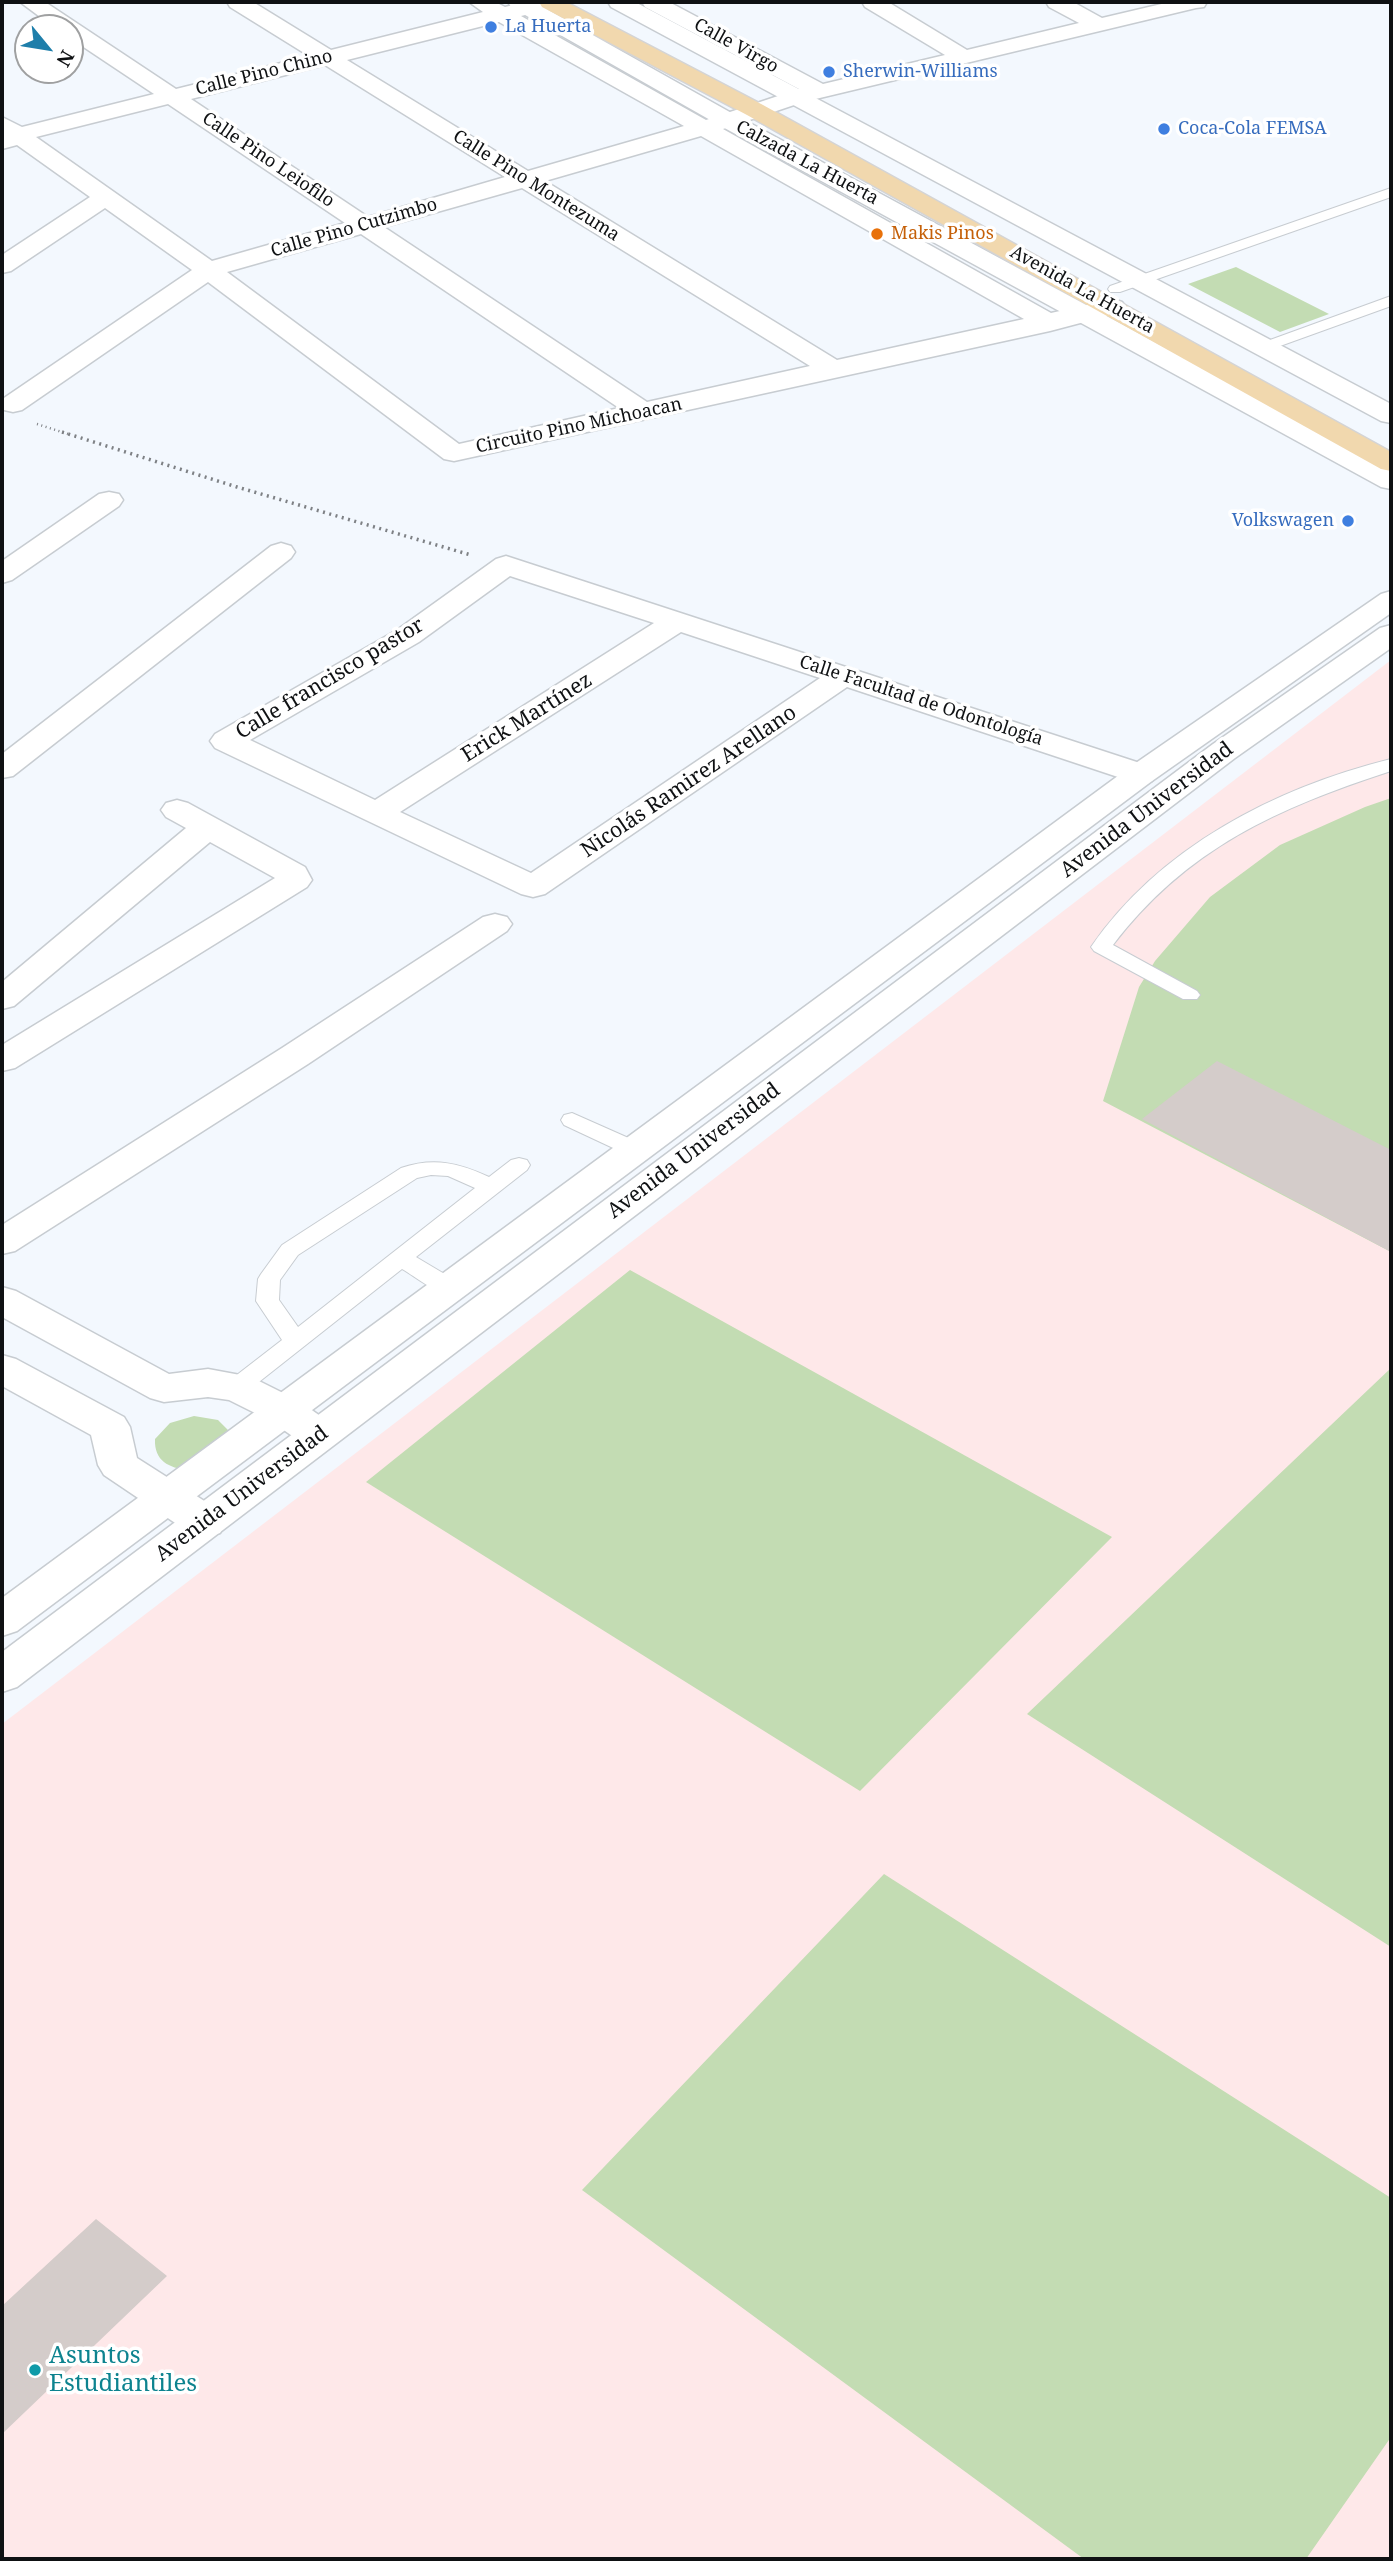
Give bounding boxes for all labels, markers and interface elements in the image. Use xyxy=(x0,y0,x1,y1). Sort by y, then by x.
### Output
north arrow xyxy=(14,14,84,84)
street label: Calle Virgo xyxy=(690,14,782,78)
place label: La Huerta xyxy=(505,16,591,38)
marker: La Huerta xyxy=(483,19,499,35)
text: N xyxy=(50,46,80,71)
street label: Calle Pino Chino xyxy=(193,46,335,100)
place label: Sherwin-Williams xyxy=(843,61,998,83)
marker: Sherwin-Williams xyxy=(821,64,837,80)
street label: Calle Pino Leiofilo xyxy=(198,108,338,212)
street label: Calzada La Huerta xyxy=(732,116,882,210)
place label: Coca-Cola FEMSA xyxy=(1178,118,1327,140)
marker: Coca-Cola FEMSA xyxy=(1156,121,1172,137)
street label: Calle Pino Montezuma xyxy=(449,126,623,246)
street label: Calle Pino Cutzimbo xyxy=(268,194,440,262)
place label: Makis Pinos xyxy=(891,223,994,245)
marker: Makis Pinos xyxy=(869,226,885,242)
street label: Avenida La Huerta xyxy=(1006,241,1158,339)
street label: Circuito Pino Michoacan xyxy=(474,394,684,458)
place label: Volkswagen xyxy=(1232,510,1334,532)
marker: Volkswagen xyxy=(1340,513,1356,529)
street label: Calle francisco pastor xyxy=(231,613,429,745)
street label: Calle Facultad de Odontología xyxy=(797,651,1045,751)
street label: Erick Martínez xyxy=(457,668,597,768)
street label: Nicolás Ramirez Arellano xyxy=(577,700,801,864)
street label: Avenida Universidad xyxy=(1056,737,1238,883)
street label: Avenida Universidad xyxy=(603,1078,785,1224)
street label: Avenida Universidad xyxy=(151,1421,333,1567)
place label: Asuntos Estudiantiles xyxy=(49,2342,197,2398)
marker: Asuntos Estudiantiles xyxy=(27,2362,43,2378)

